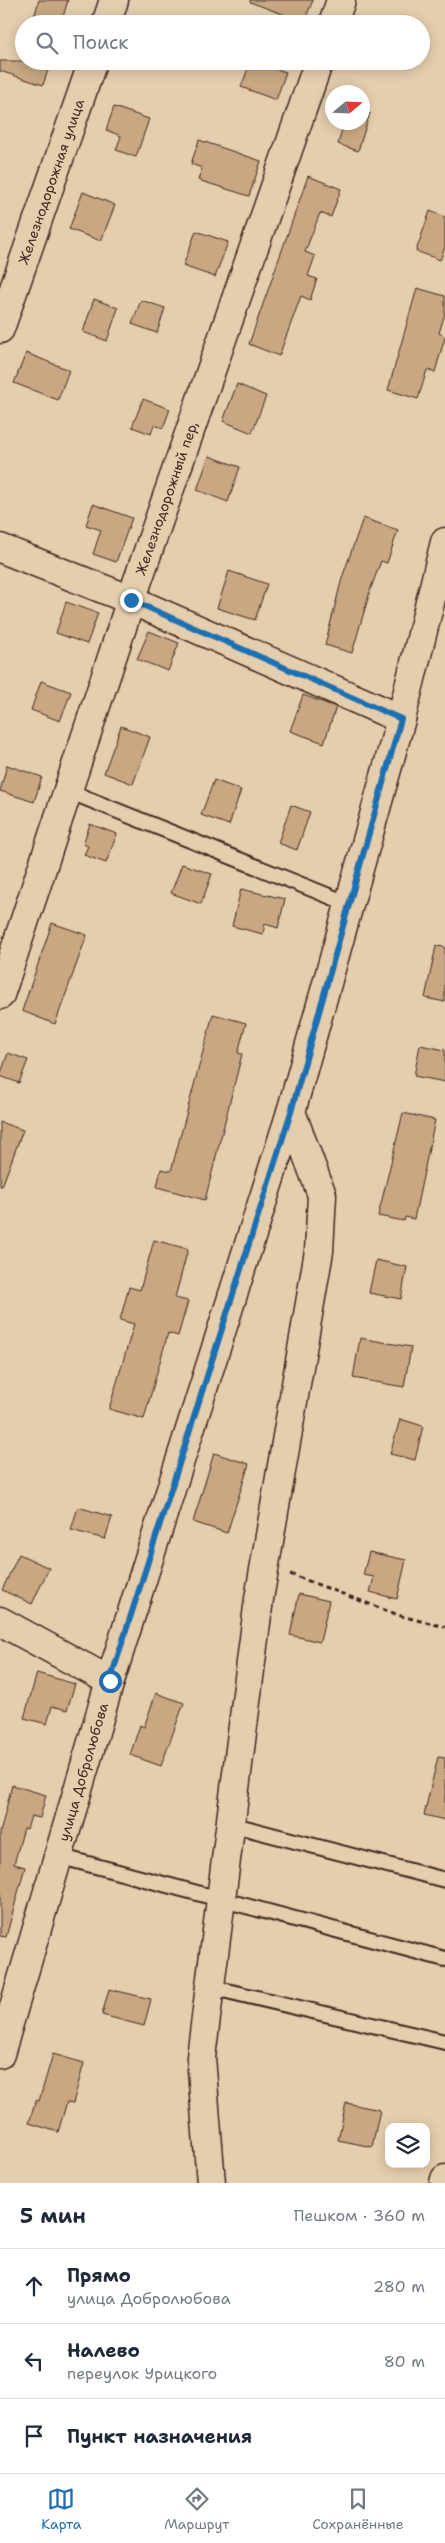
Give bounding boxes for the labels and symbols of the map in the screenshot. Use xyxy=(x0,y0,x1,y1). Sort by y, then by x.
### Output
north arrow xyxy=(325,85,370,130)
street label: Железнодорожная улица xyxy=(14,96,88,267)
street label: Железнодорожный пер, xyxy=(131,419,202,577)
route end xyxy=(120,589,143,612)
route start xyxy=(99,1670,122,1693)
street label: улица Добролюбова xyxy=(54,1700,112,1843)

